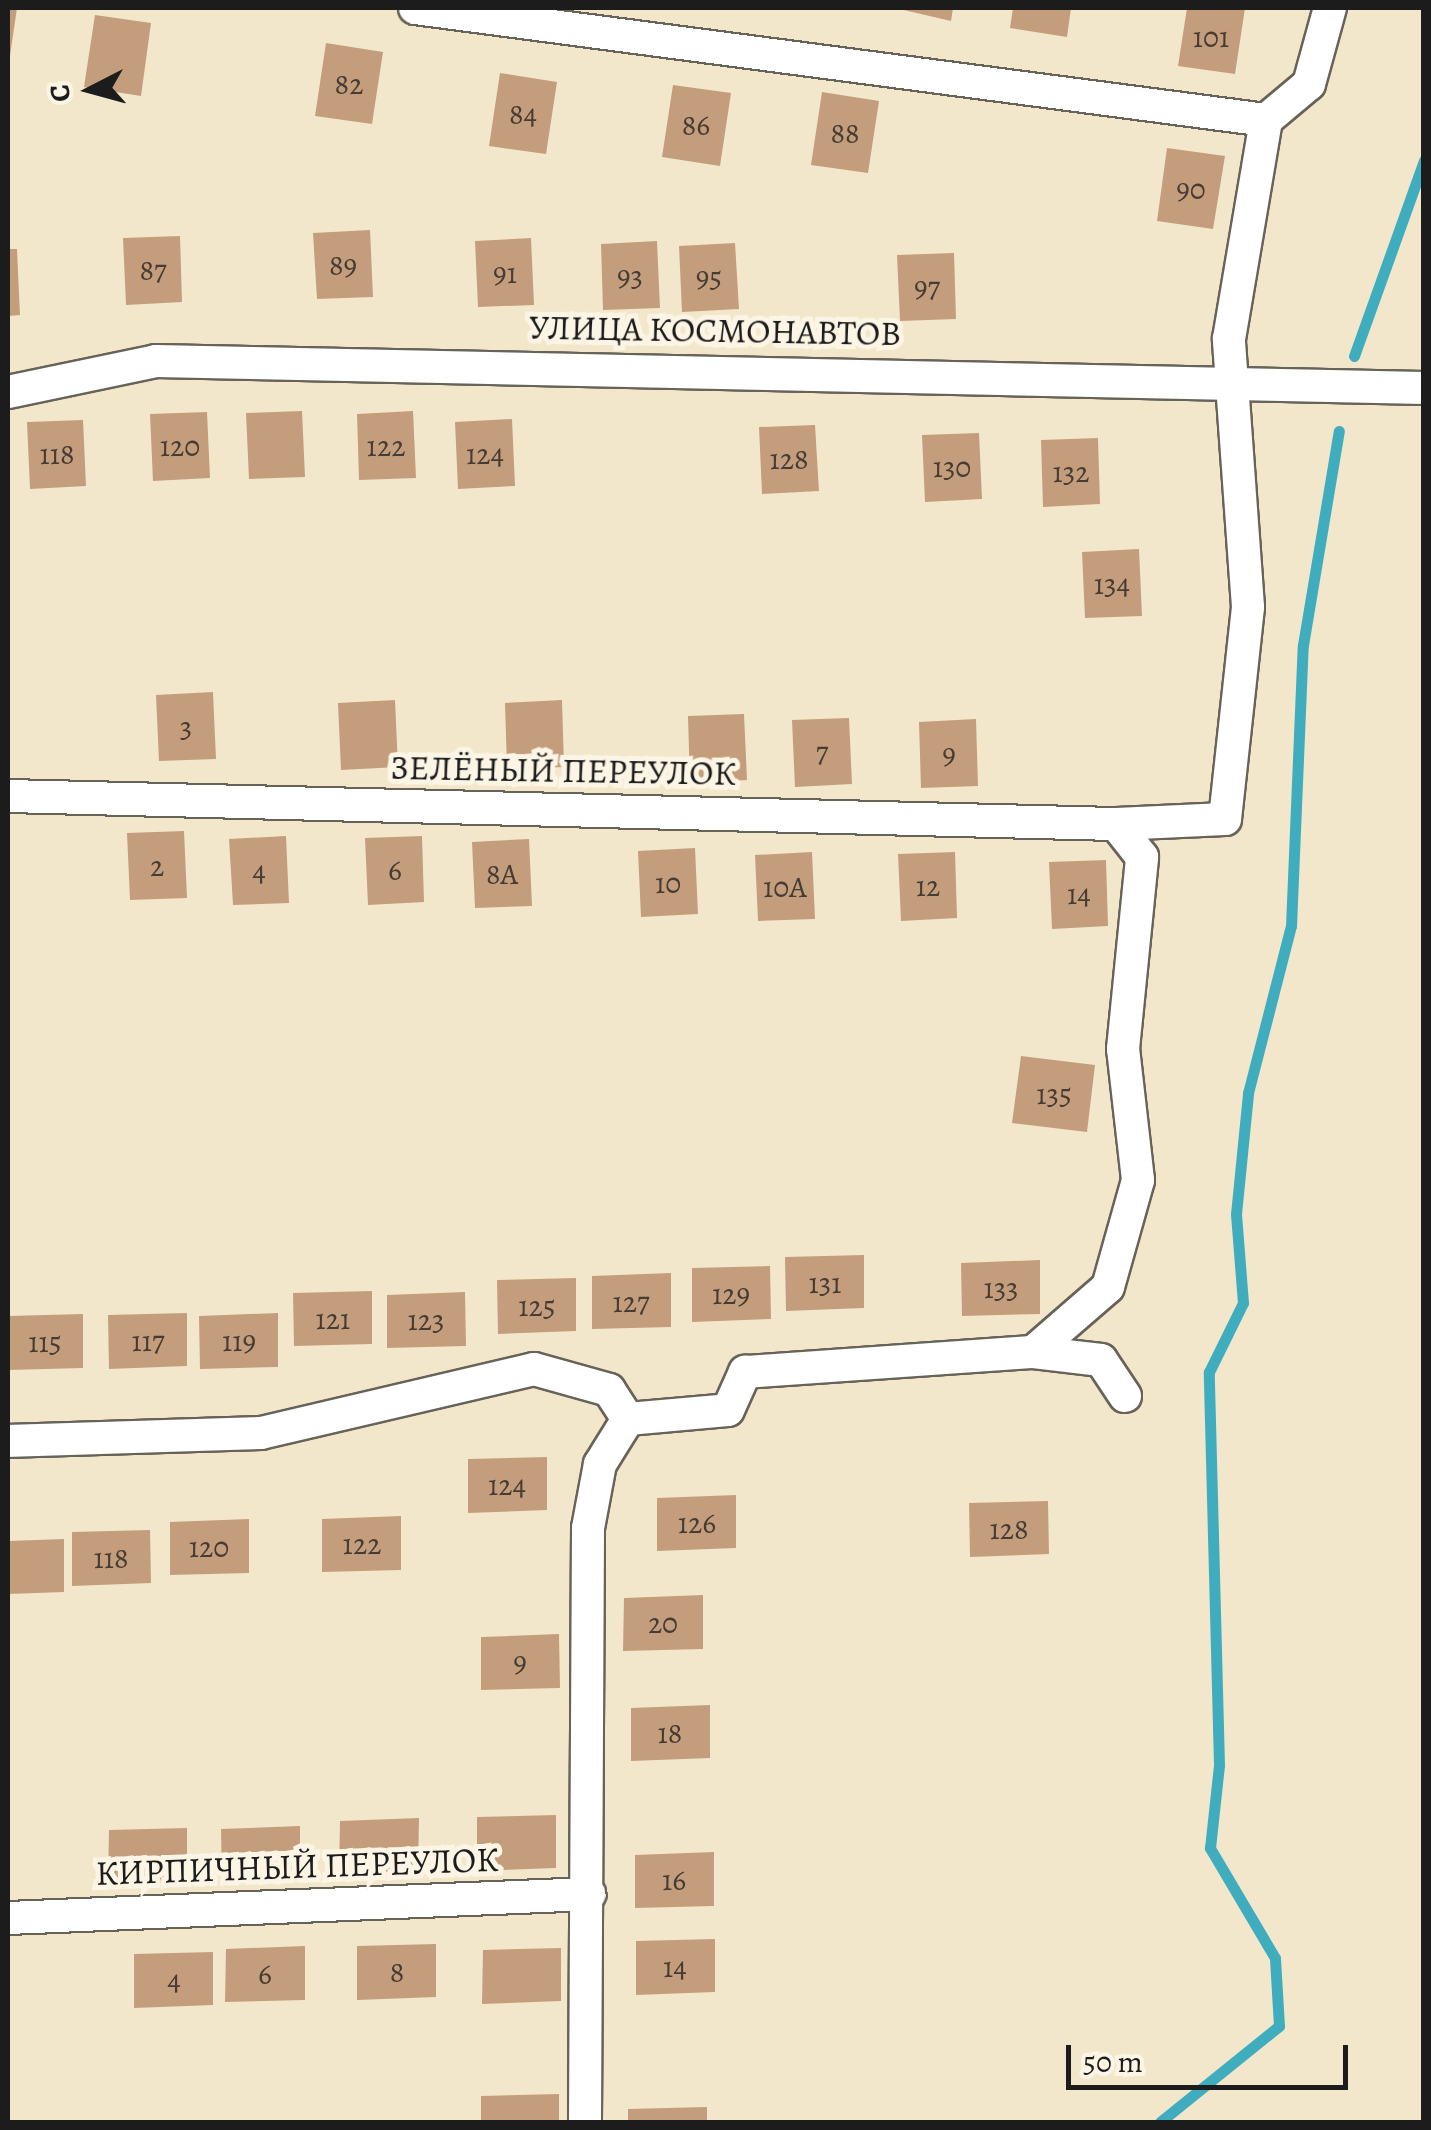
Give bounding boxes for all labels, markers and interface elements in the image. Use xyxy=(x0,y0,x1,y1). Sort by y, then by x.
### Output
house number: 101 xyxy=(1193,19,1229,55)
north arrow xyxy=(40,40,140,140)
house number: 82 xyxy=(335,66,363,102)
text: С xyxy=(40,83,80,104)
house number: 84 xyxy=(509,96,537,132)
house number: 86 xyxy=(682,107,710,143)
house number: 88 xyxy=(830,115,860,151)
house number: 90 xyxy=(1176,171,1206,207)
house number: 89 xyxy=(329,247,357,283)
house number: 87 xyxy=(139,252,167,288)
house number: 91 xyxy=(493,255,517,291)
house number: 93 xyxy=(617,258,643,294)
house number: 95 xyxy=(696,259,722,295)
house number: 97 xyxy=(914,269,940,305)
street label: УЛИЦА КОСМОНАВТОВ xyxy=(529,306,901,354)
house number: 120 xyxy=(160,428,200,464)
house number: 122 xyxy=(367,428,405,464)
house number: 118 xyxy=(39,436,75,472)
house number: 124 xyxy=(466,436,504,472)
house number: 128 xyxy=(769,441,809,477)
house number: 130 xyxy=(933,449,971,485)
house number: 132 xyxy=(1053,454,1089,490)
house number: 134 xyxy=(1094,566,1130,602)
house number: 3 xyxy=(180,709,192,745)
house number: 7 xyxy=(816,734,828,770)
house number: 9 xyxy=(942,736,956,772)
street label: ЗЕЛЁНЫЙ ПЕРЕУЛОК xyxy=(390,746,736,794)
house number: 2 xyxy=(150,848,164,884)
house number: 6 xyxy=(388,852,402,888)
house number: 4 xyxy=(252,853,266,889)
house number: 8А xyxy=(486,856,518,892)
house number: 10 xyxy=(655,865,681,901)
house number: 12 xyxy=(916,868,940,904)
house number: 10А xyxy=(763,869,807,905)
house number: 14 xyxy=(1067,876,1091,912)
house number: 135 xyxy=(1036,1076,1072,1112)
house number: 131 xyxy=(809,1265,841,1301)
house number: 133 xyxy=(983,1270,1019,1306)
house number: 129 xyxy=(712,1276,750,1312)
house number: 127 xyxy=(612,1284,650,1320)
house number: 125 xyxy=(518,1288,556,1324)
house number: 121 xyxy=(316,1301,350,1337)
house number: 123 xyxy=(408,1302,444,1338)
house number: 117 xyxy=(131,1323,165,1359)
house number: 119 xyxy=(222,1323,256,1359)
house number: 115 xyxy=(28,1324,62,1360)
house number: 124 xyxy=(488,1467,526,1503)
house number: 126 xyxy=(678,1505,716,1541)
house number: 128 xyxy=(989,1511,1029,1547)
house number: 122 xyxy=(343,1526,381,1562)
house number: 120 xyxy=(189,1529,229,1565)
house number: 118 xyxy=(93,1540,129,1576)
house number: 20 xyxy=(648,1605,678,1641)
house number: 9 xyxy=(513,1644,527,1680)
house number: 18 xyxy=(658,1715,682,1751)
street label: КИРПИЧНЫЙ ПЕРЕУЛОК xyxy=(95,1838,499,1894)
house number: 16 xyxy=(662,1862,686,1898)
house number: 14 xyxy=(663,1949,687,1985)
house number: 8 xyxy=(390,1954,404,1990)
house number: 6 xyxy=(258,1956,272,1992)
house number: 4 xyxy=(167,1962,181,1998)
scale bar xyxy=(1071,2025,1354,2087)
text: 50 m xyxy=(1083,2042,1143,2082)

